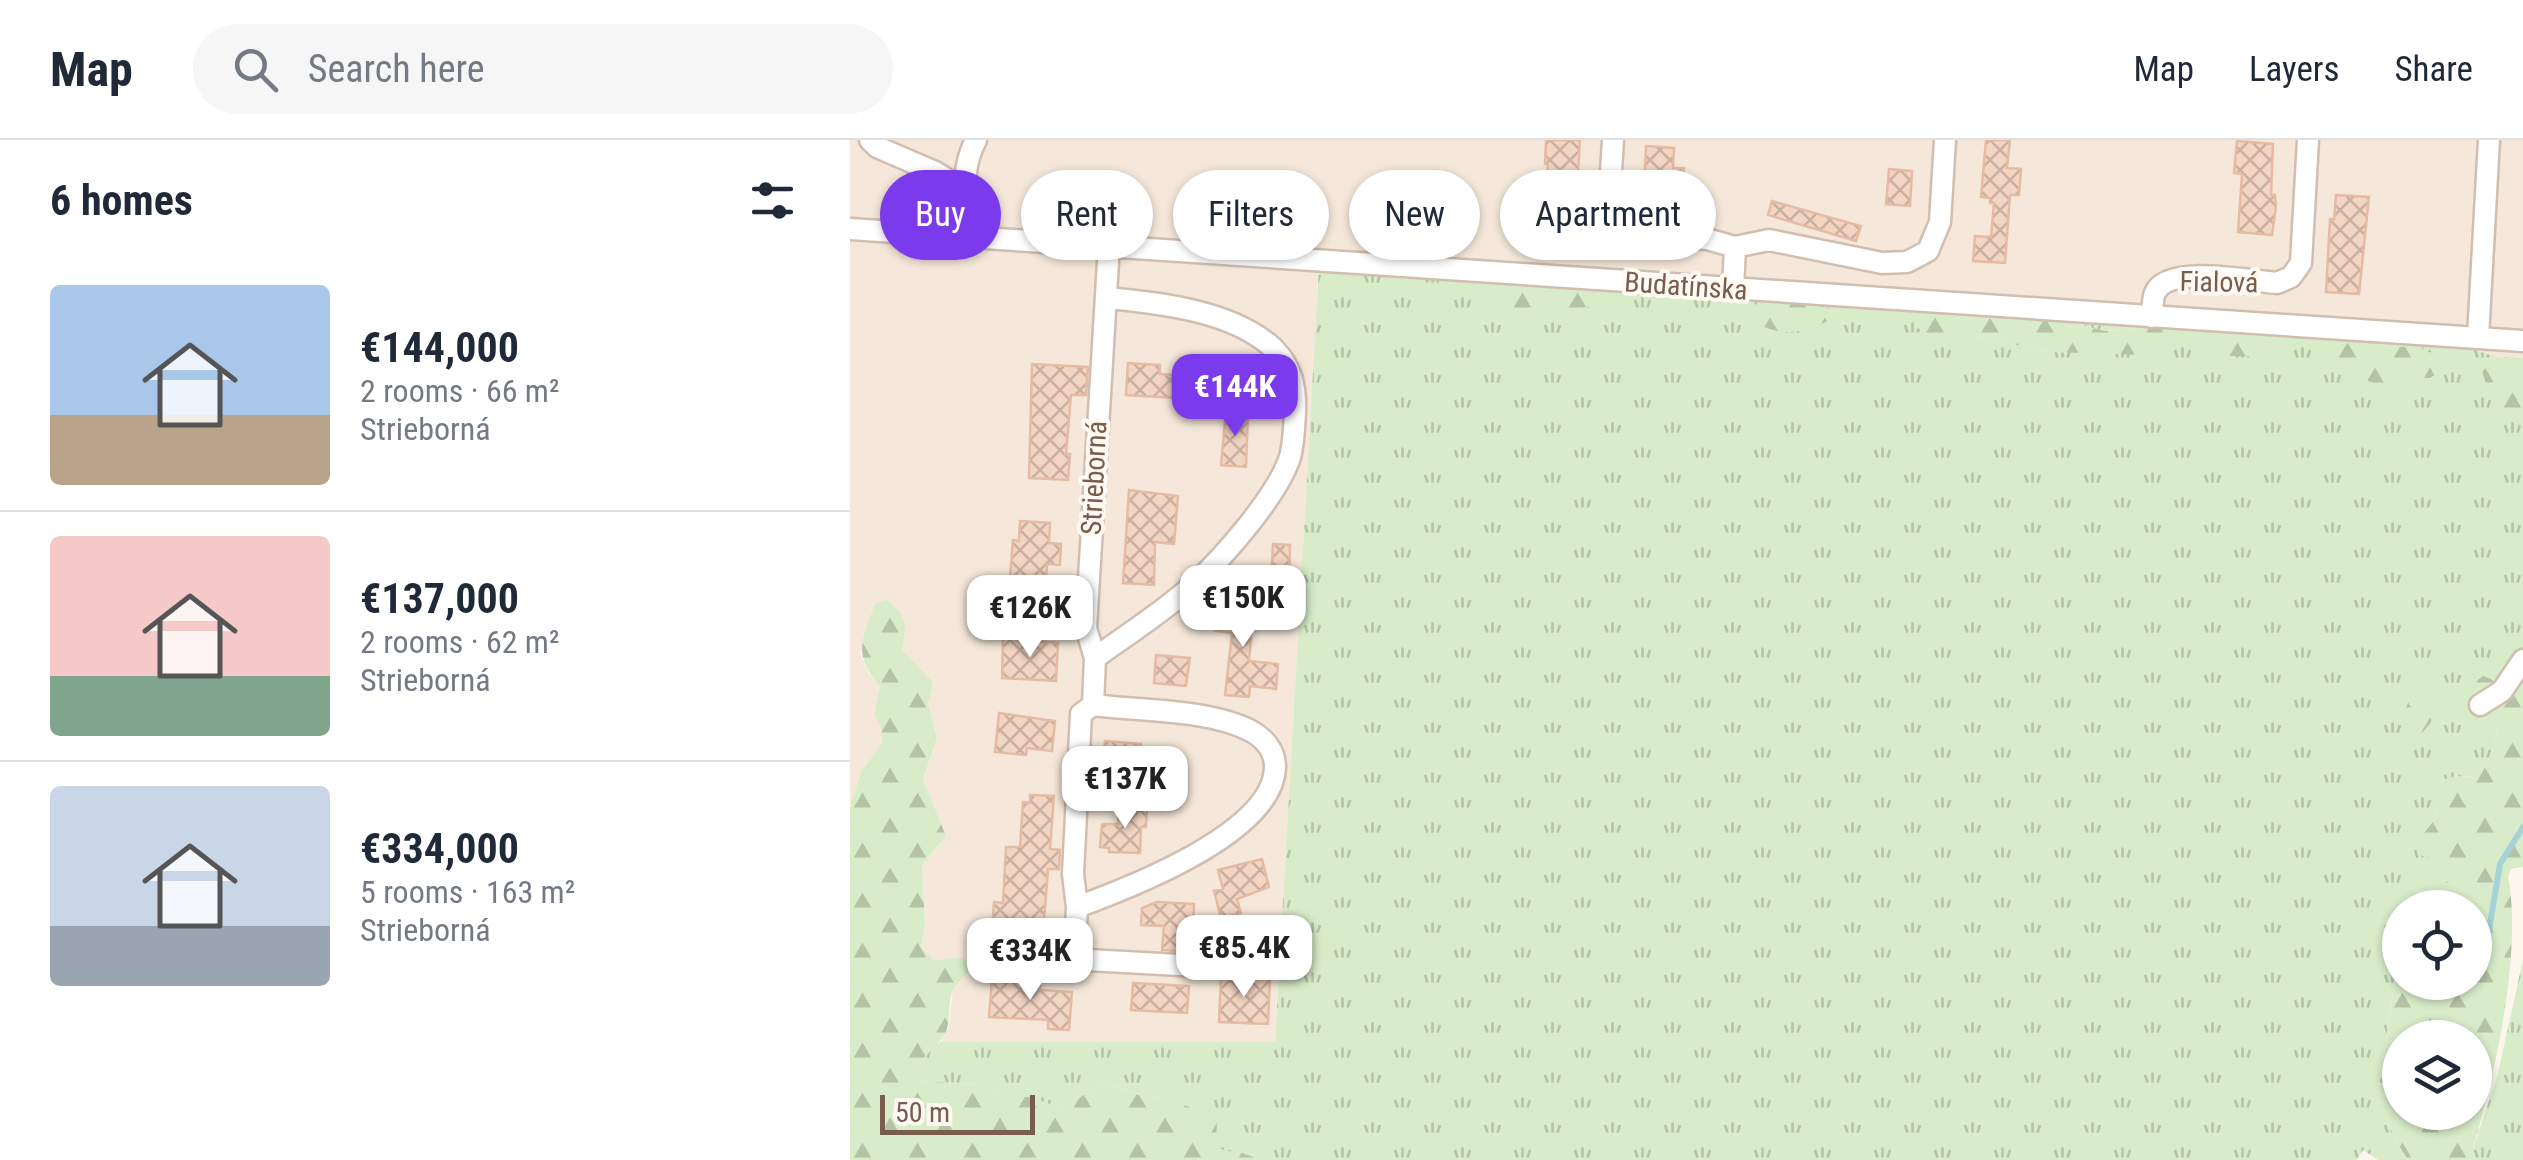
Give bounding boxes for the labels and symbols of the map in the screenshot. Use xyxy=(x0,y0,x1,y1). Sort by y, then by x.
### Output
street label: Budatínska xyxy=(1623,265,1749,307)
street label: Fialová xyxy=(2179,265,2259,299)
pin: €144K xyxy=(1165,354,1305,439)
street label: Strieborná xyxy=(1075,420,1113,536)
pin: €150K xyxy=(1173,565,1313,650)
pin: €126K xyxy=(960,575,1100,660)
pin: €137K xyxy=(1055,746,1195,831)
pin: €85.4K xyxy=(1163,915,1325,1000)
pin: €334K xyxy=(960,918,1100,1003)
scale bar xyxy=(880,1090,1035,1134)

